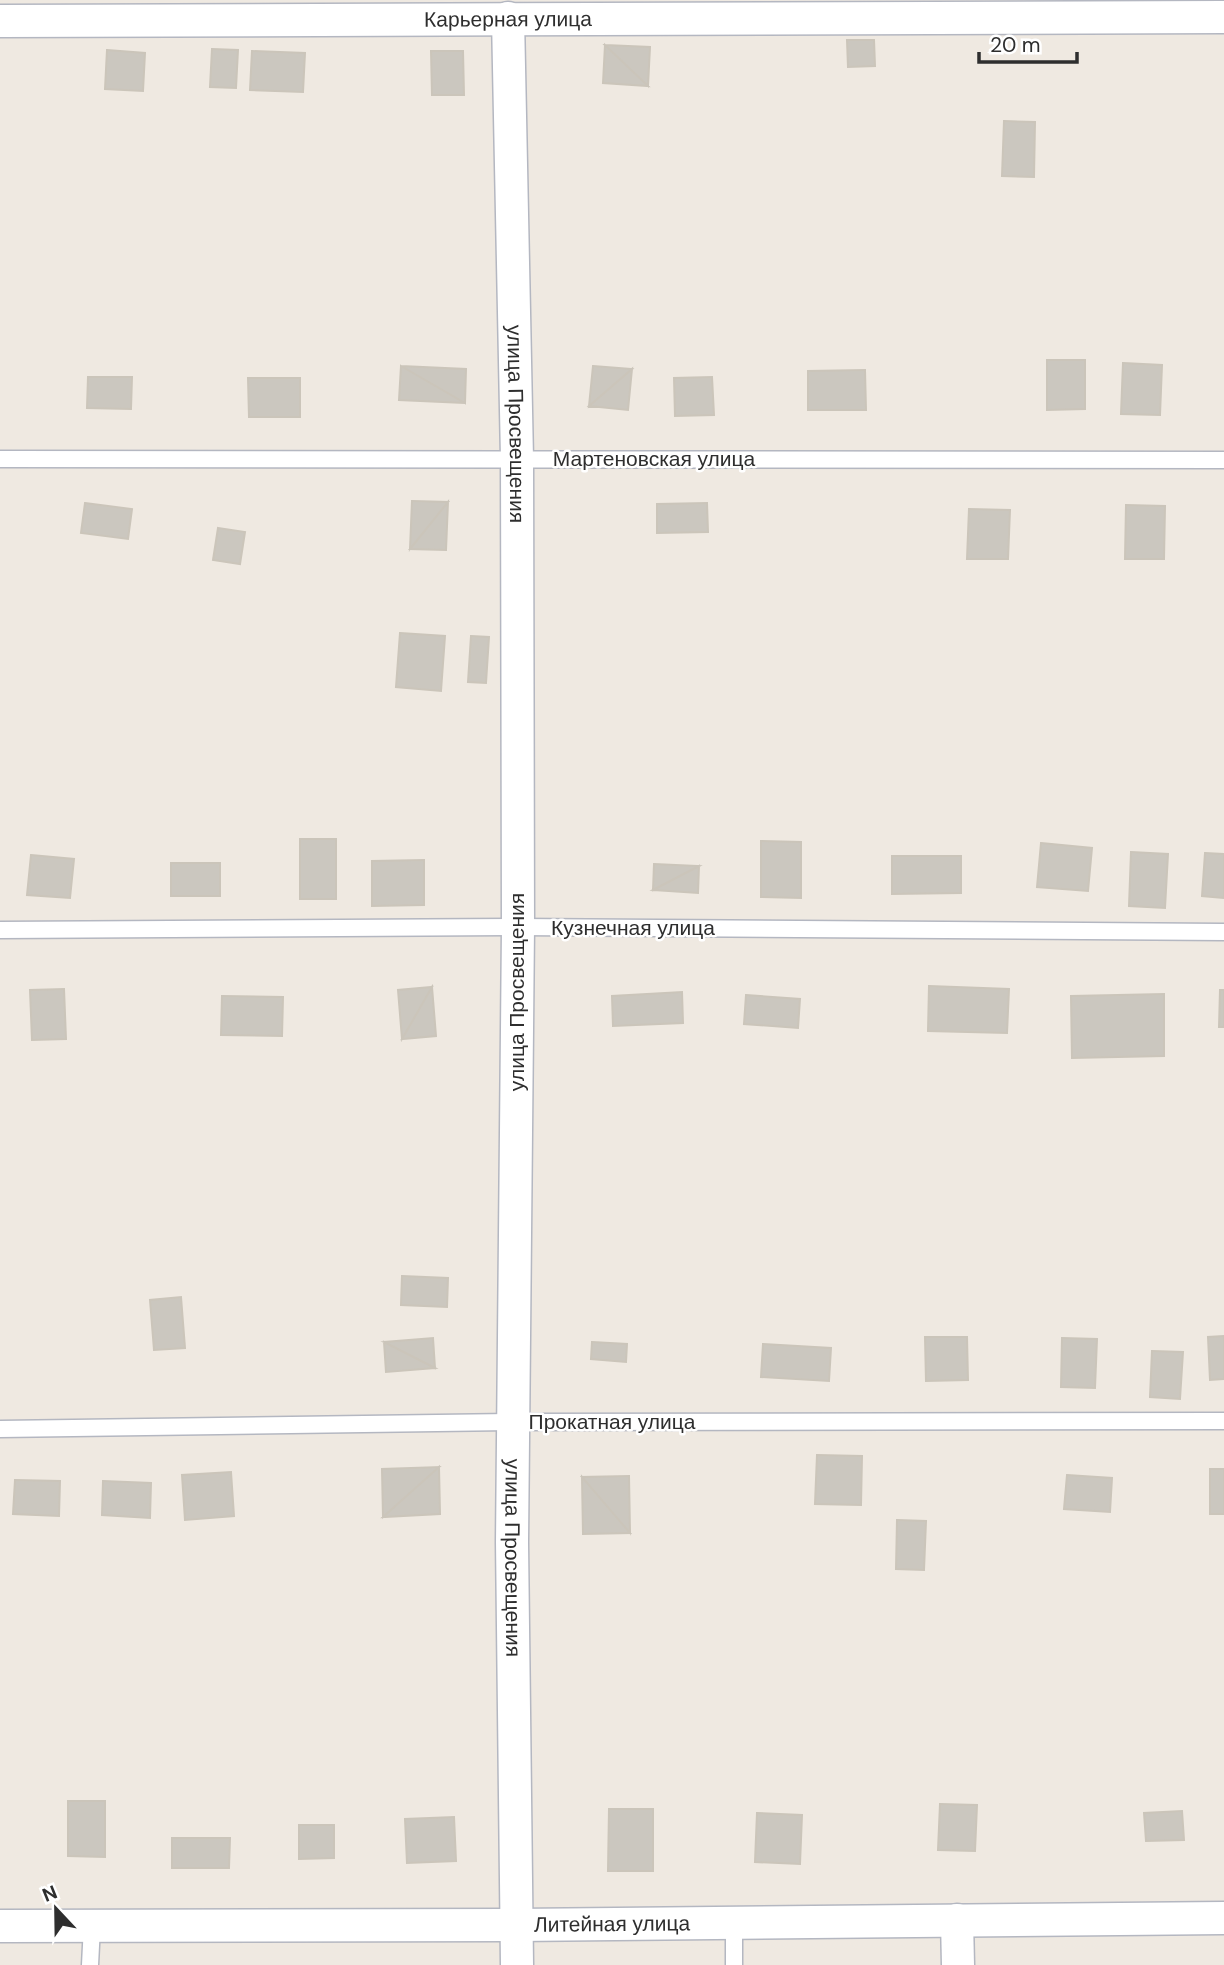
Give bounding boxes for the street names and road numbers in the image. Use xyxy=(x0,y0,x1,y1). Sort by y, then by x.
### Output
street label: Карьерная улица xyxy=(424,5,592,34)
street label: улица Просвещения xyxy=(500,324,531,523)
street label: Мартеновская улица xyxy=(553,445,756,473)
street label: улица Просвещения xyxy=(503,893,531,1091)
street label: Кузнечная улица xyxy=(551,914,715,942)
street label: Прокатная улица xyxy=(529,1408,696,1436)
street label: улица Просвещения xyxy=(498,1459,527,1657)
street label: Литейная улица xyxy=(534,1909,691,1939)

